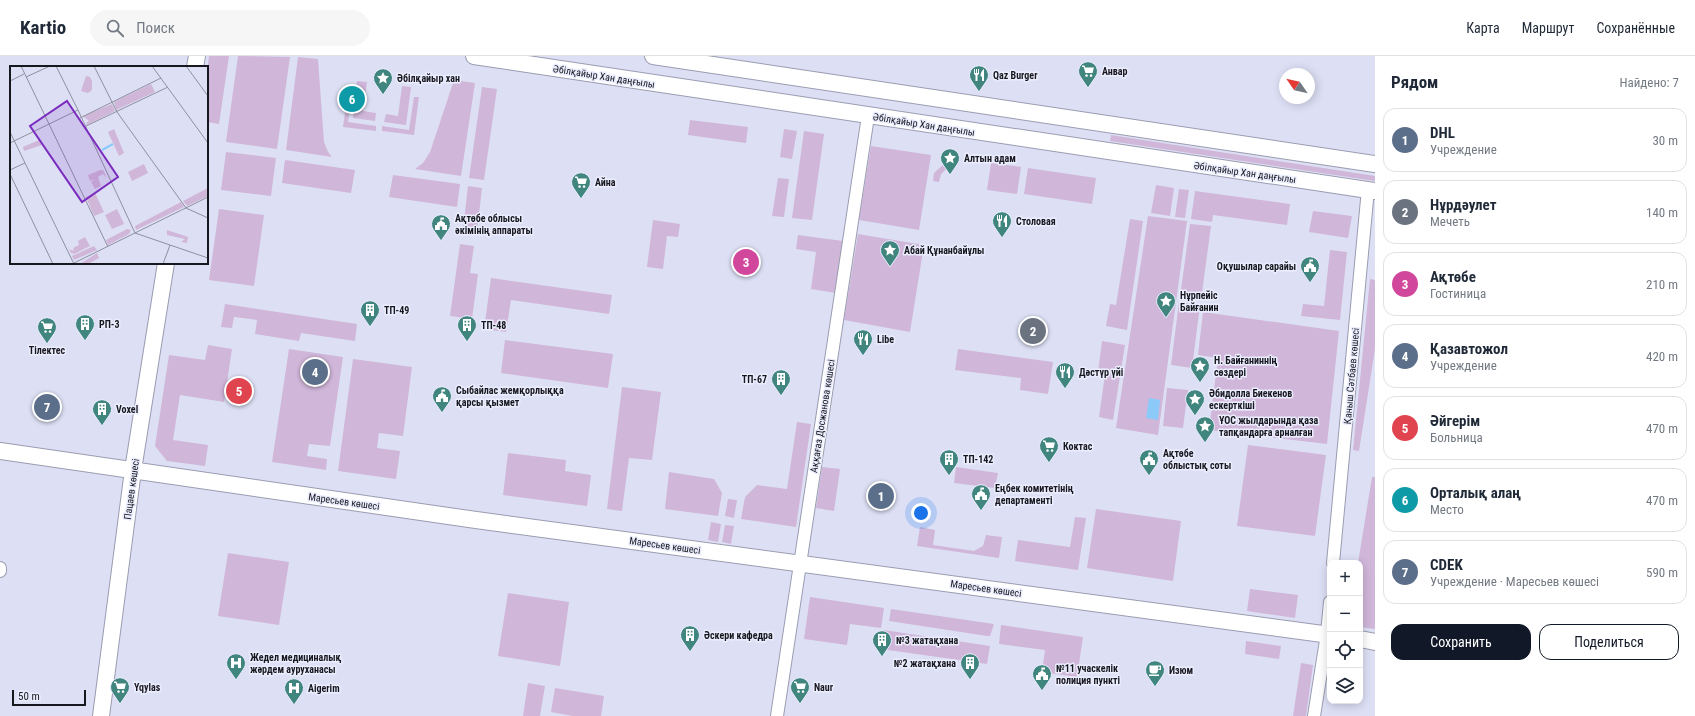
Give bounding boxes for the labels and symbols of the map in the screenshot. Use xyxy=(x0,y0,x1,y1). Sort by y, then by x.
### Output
supermarket icon: Анвар xyxy=(1077,60,1099,88)
street label: Әбілқайыр Хан даңғылы xyxy=(552,63,656,90)
restaurant icon: Qaz Burger xyxy=(968,64,990,92)
inset map xyxy=(10,66,208,264)
place label: Анвар xyxy=(1102,66,1127,77)
place icon: Әбілқайыр хан xyxy=(372,67,394,95)
north arrow xyxy=(1279,68,1315,104)
place label: Qaz Burger xyxy=(993,70,1038,81)
place label: Әбілқайыр хан xyxy=(397,73,460,84)
pin: 6 xyxy=(339,84,365,114)
street label: Әбілқайыр Хан даңғылы xyxy=(872,111,976,138)
place icon: Алтын адам xyxy=(939,147,961,175)
place label: Алтын адам xyxy=(964,153,1016,164)
street label: Әбілқайыр Хан даңғылы xyxy=(1193,160,1297,185)
supermarket icon: Айна xyxy=(570,171,592,199)
place label: Айна xyxy=(595,177,616,188)
restaurant icon: Столовая xyxy=(991,210,1013,238)
public building icon: Ақтөбе облысы әкімінің аппараты xyxy=(430,213,452,241)
place label: Ақтөбе облысы әкімінің аппараты xyxy=(455,213,533,236)
place label: Столовая xyxy=(1016,216,1056,227)
place icon: Абай Құнанбайұлы xyxy=(879,239,901,267)
place label: Абай Құнанбайұлы xyxy=(904,245,984,256)
pin: 3 xyxy=(733,247,759,277)
public building icon: Оқушылар сарайы xyxy=(1299,255,1321,283)
place label: Оқушылар сарайы xyxy=(1217,261,1296,272)
place icon: Нұрпейіс Байғанин xyxy=(1155,290,1177,318)
place label: Нұрпейіс Байғанин xyxy=(1180,290,1219,313)
building icon: ТП-49 xyxy=(359,299,381,327)
place label: ТП-49 xyxy=(384,305,409,316)
building icon: РП-3 xyxy=(74,313,96,341)
building icon: ТП-48 xyxy=(456,314,478,342)
supermarket icon: Тілектес xyxy=(36,316,58,344)
pin: 2 xyxy=(1020,316,1046,346)
place label: РП-3 xyxy=(99,319,120,330)
place label: ТП-48 xyxy=(481,320,506,331)
street label: Қаныш Сәтбаев көшесі xyxy=(1342,327,1361,425)
restaurant icon: Libe xyxy=(852,328,874,356)
place label: Libe xyxy=(877,334,894,345)
place label: Тілектес xyxy=(29,345,66,356)
place icon: Н. Байғаниннің сөздері xyxy=(1189,355,1211,383)
place label: Н. Байғаниннің сөздері xyxy=(1214,355,1277,378)
pin: 4 xyxy=(302,357,328,387)
street label: Аққағаз Досжанова көшесі xyxy=(808,359,837,474)
restaurant icon: Дәстүр үйі xyxy=(1054,361,1076,389)
place label: Дәстүр үйі xyxy=(1079,367,1123,378)
building icon: ТП-67 xyxy=(770,368,792,396)
place label: ТП-67 xyxy=(742,374,767,385)
pin: 5 xyxy=(226,376,252,406)
public building icon: Сыбайлас жемқорлыққа қарсы қызмет xyxy=(431,385,453,413)
place label: Сыбайлас жемқорлыққа қарсы қызмет xyxy=(456,385,564,408)
place icon: Әбидолла Биекенов ескерткіші xyxy=(1184,388,1206,416)
place label: Әбидолла Биекенов ескерткіші xyxy=(1209,388,1292,411)
pin: 7 xyxy=(34,392,60,422)
building icon: Voxel xyxy=(91,398,113,426)
place label: Voxel xyxy=(116,404,138,415)
place icon: ҰОС жылдарында қаза тапқандарға арналған xyxy=(1194,415,1216,443)
place label: ҰОС жылдарында қаза тапқандарға арналған xyxy=(1219,415,1319,438)
supermarket icon: Коктас xyxy=(1038,435,1060,463)
place label: Коктас xyxy=(1063,441,1093,452)
building icon: ТП-142 xyxy=(938,448,960,476)
public building icon: Ақтөбе облыстық соты xyxy=(1138,448,1160,476)
place label: Ақтөбе облыстық соты xyxy=(1163,448,1231,471)
place label: ТП-142 xyxy=(963,454,993,465)
street label: Пацаев көшесі xyxy=(122,458,141,520)
pin: 1 xyxy=(868,481,894,511)
public building icon: Еңбек комитетінің департаменті xyxy=(970,483,992,511)
place label: Еңбек комитетінің департаменті xyxy=(995,483,1074,506)
street label: Маресьев көшесі xyxy=(308,491,380,512)
your location xyxy=(911,503,931,523)
street label: Маресьев көшесі xyxy=(629,535,701,556)
street label: Маресьев көшесі xyxy=(950,578,1022,599)
building icon: Әскери кафедра xyxy=(679,624,701,652)
building icon: №3 жатақхана xyxy=(871,629,893,657)
place label: Әскери кафедра xyxy=(704,630,773,641)
place label: №3 жатақхана xyxy=(896,635,958,646)
hospital icon: Жедел медициналық жәрдем ауруханасы xyxy=(225,652,247,680)
place label: Жедел медициналық жәрдем ауруханасы xyxy=(250,652,342,675)
building icon: №2 жатақхана xyxy=(959,652,981,680)
place label: №2 жатақхана xyxy=(894,658,956,669)
cafe icon: Изюм xyxy=(1144,659,1166,687)
public building icon: №11 учаскелік полиция пункті xyxy=(1031,663,1053,691)
place label: №11 учаскелік полиция пункті xyxy=(1056,663,1120,686)
place label: Изюм xyxy=(1169,665,1193,676)
supermarket icon: Yqylas xyxy=(109,676,131,704)
supermarket icon: Naur xyxy=(789,676,811,704)
hospital icon: Aigerim xyxy=(283,677,305,705)
place label: Yqylas xyxy=(134,682,161,693)
place label: Naur xyxy=(814,682,834,693)
place label: Aigerim xyxy=(308,683,340,694)
scale bar xyxy=(12,688,86,707)

